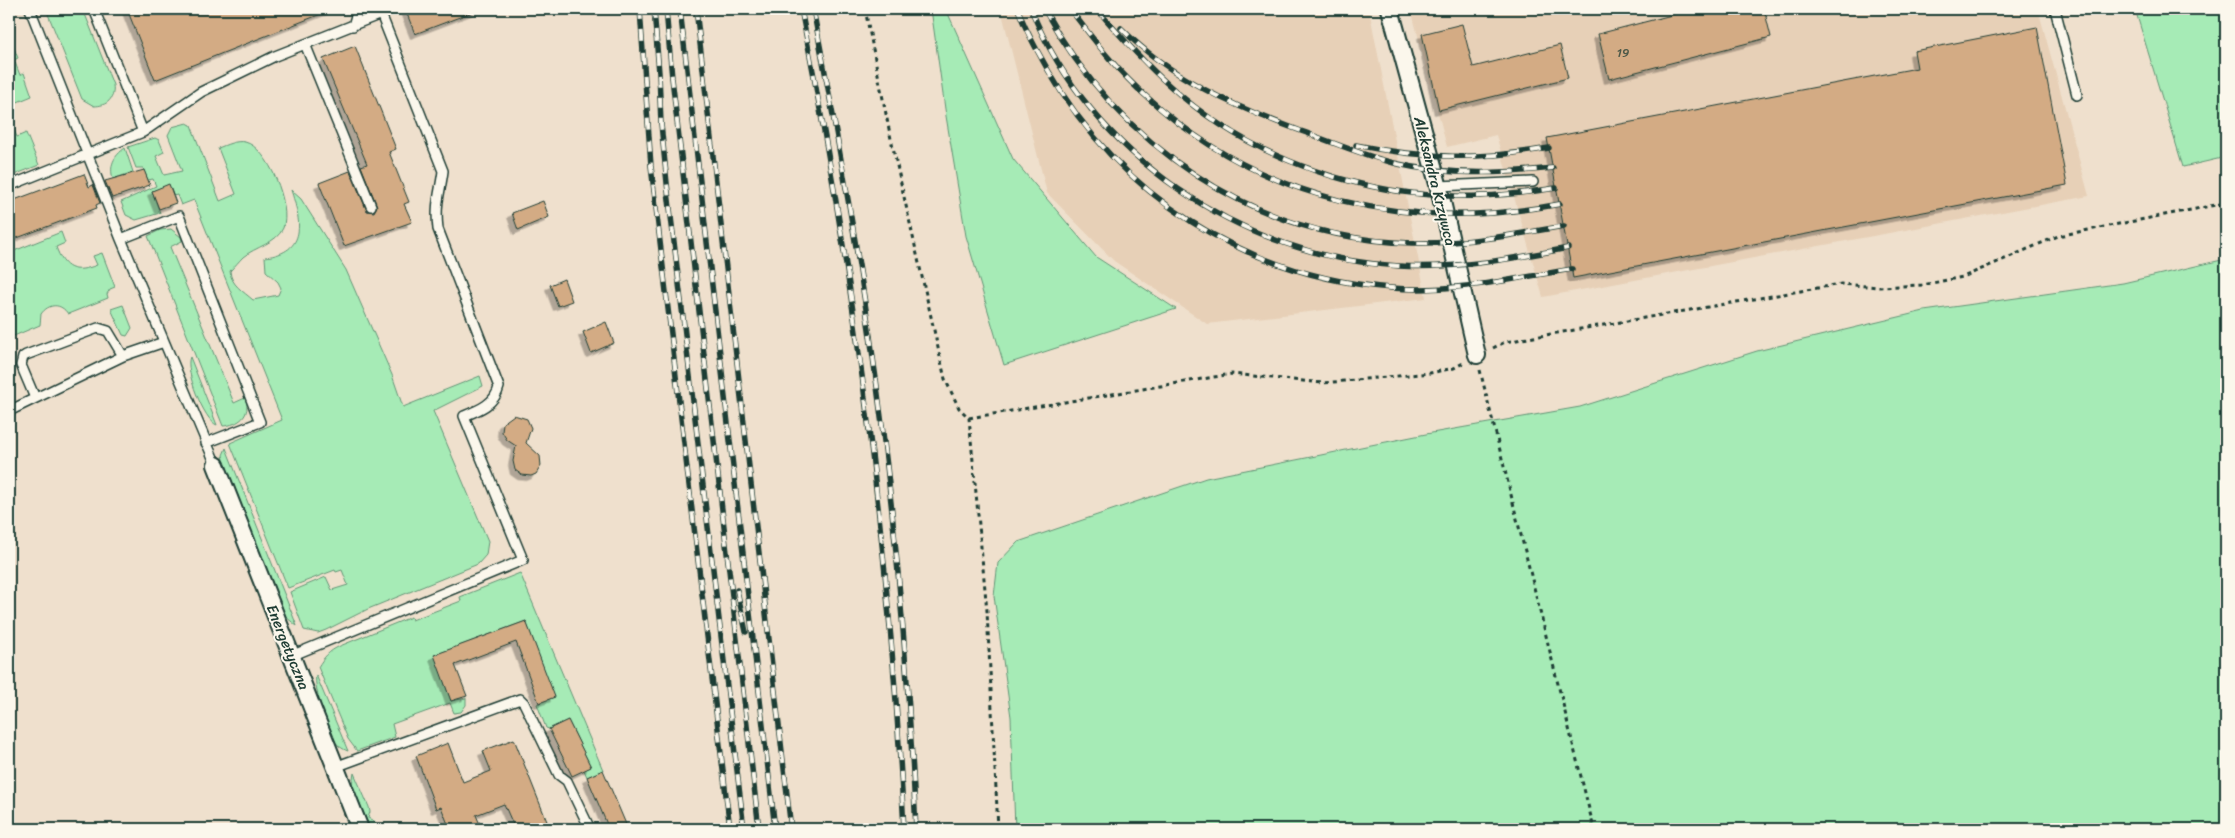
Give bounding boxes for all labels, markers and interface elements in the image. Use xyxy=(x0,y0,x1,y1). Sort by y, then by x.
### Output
house number: 19 xyxy=(1617,42,1629,64)
street label: Aleksandra Krzywca xyxy=(1406,113,1464,249)
street label: Energetyczna xyxy=(259,600,317,694)

